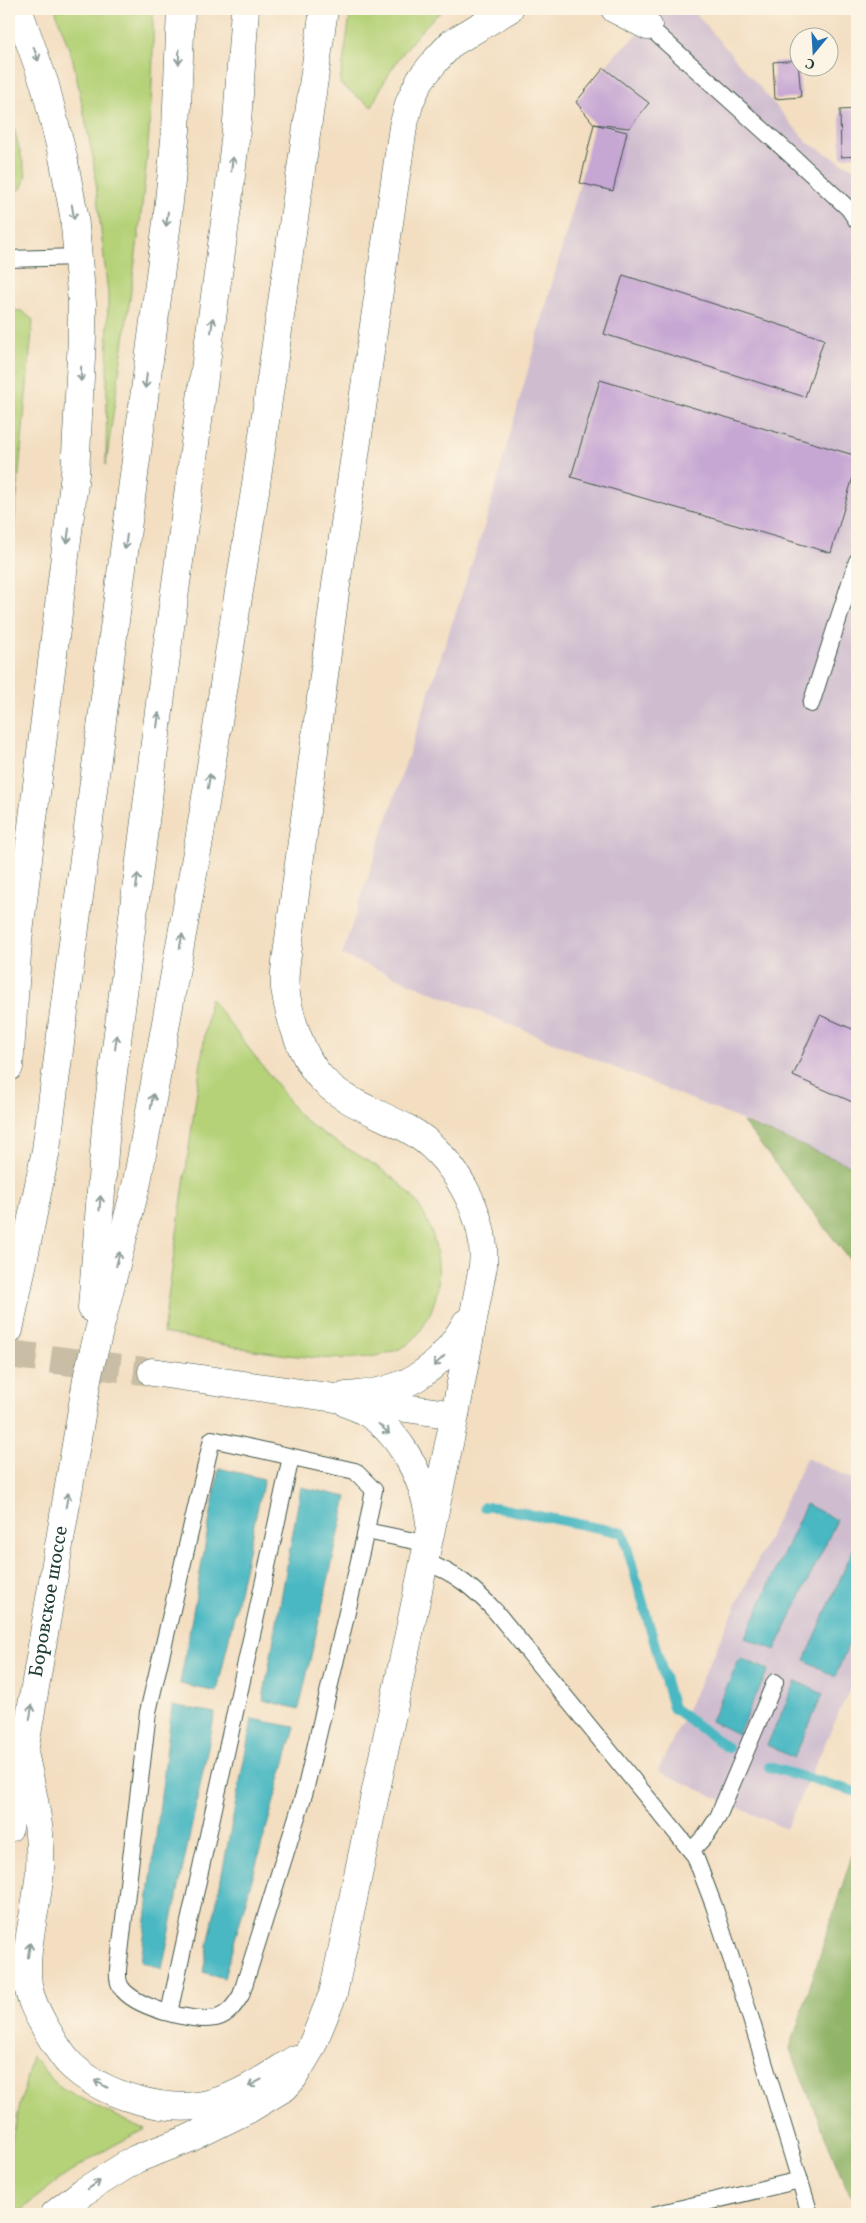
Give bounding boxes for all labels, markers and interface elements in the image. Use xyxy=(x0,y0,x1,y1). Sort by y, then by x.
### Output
north arrow xyxy=(788,28,838,78)
one-way arrow xyxy=(31,46,41,62)
one-way arrow xyxy=(175,49,184,65)
text: С xyxy=(803,53,818,73)
one-way arrow xyxy=(228,156,237,172)
one-way arrow xyxy=(69,204,79,220)
one-way arrow xyxy=(162,211,172,227)
one-way arrow xyxy=(207,317,217,333)
one-way arrow xyxy=(76,366,86,382)
one-way arrow xyxy=(141,372,151,388)
one-way arrow xyxy=(63,528,73,544)
one-way arrow xyxy=(120,533,130,549)
one-way arrow xyxy=(153,712,163,728)
one-way arrow xyxy=(205,773,215,789)
one-way arrow xyxy=(132,873,142,889)
one-way arrow xyxy=(177,933,187,949)
one-way arrow xyxy=(111,1034,121,1050)
one-way arrow xyxy=(148,1093,157,1109)
one-way arrow xyxy=(95,1196,105,1212)
one-way arrow xyxy=(113,1252,123,1268)
one-way arrow xyxy=(432,1355,445,1367)
one-way arrow xyxy=(378,1423,391,1435)
one-way arrow xyxy=(62,1492,72,1508)
street label: Боровское шоссе xyxy=(23,1524,76,1680)
one-way arrow xyxy=(26,1704,36,1720)
one-way arrow xyxy=(24,1942,34,1958)
one-way arrow xyxy=(94,2079,109,2089)
one-way arrow xyxy=(248,2079,263,2088)
one-way arrow xyxy=(86,2180,100,2190)

